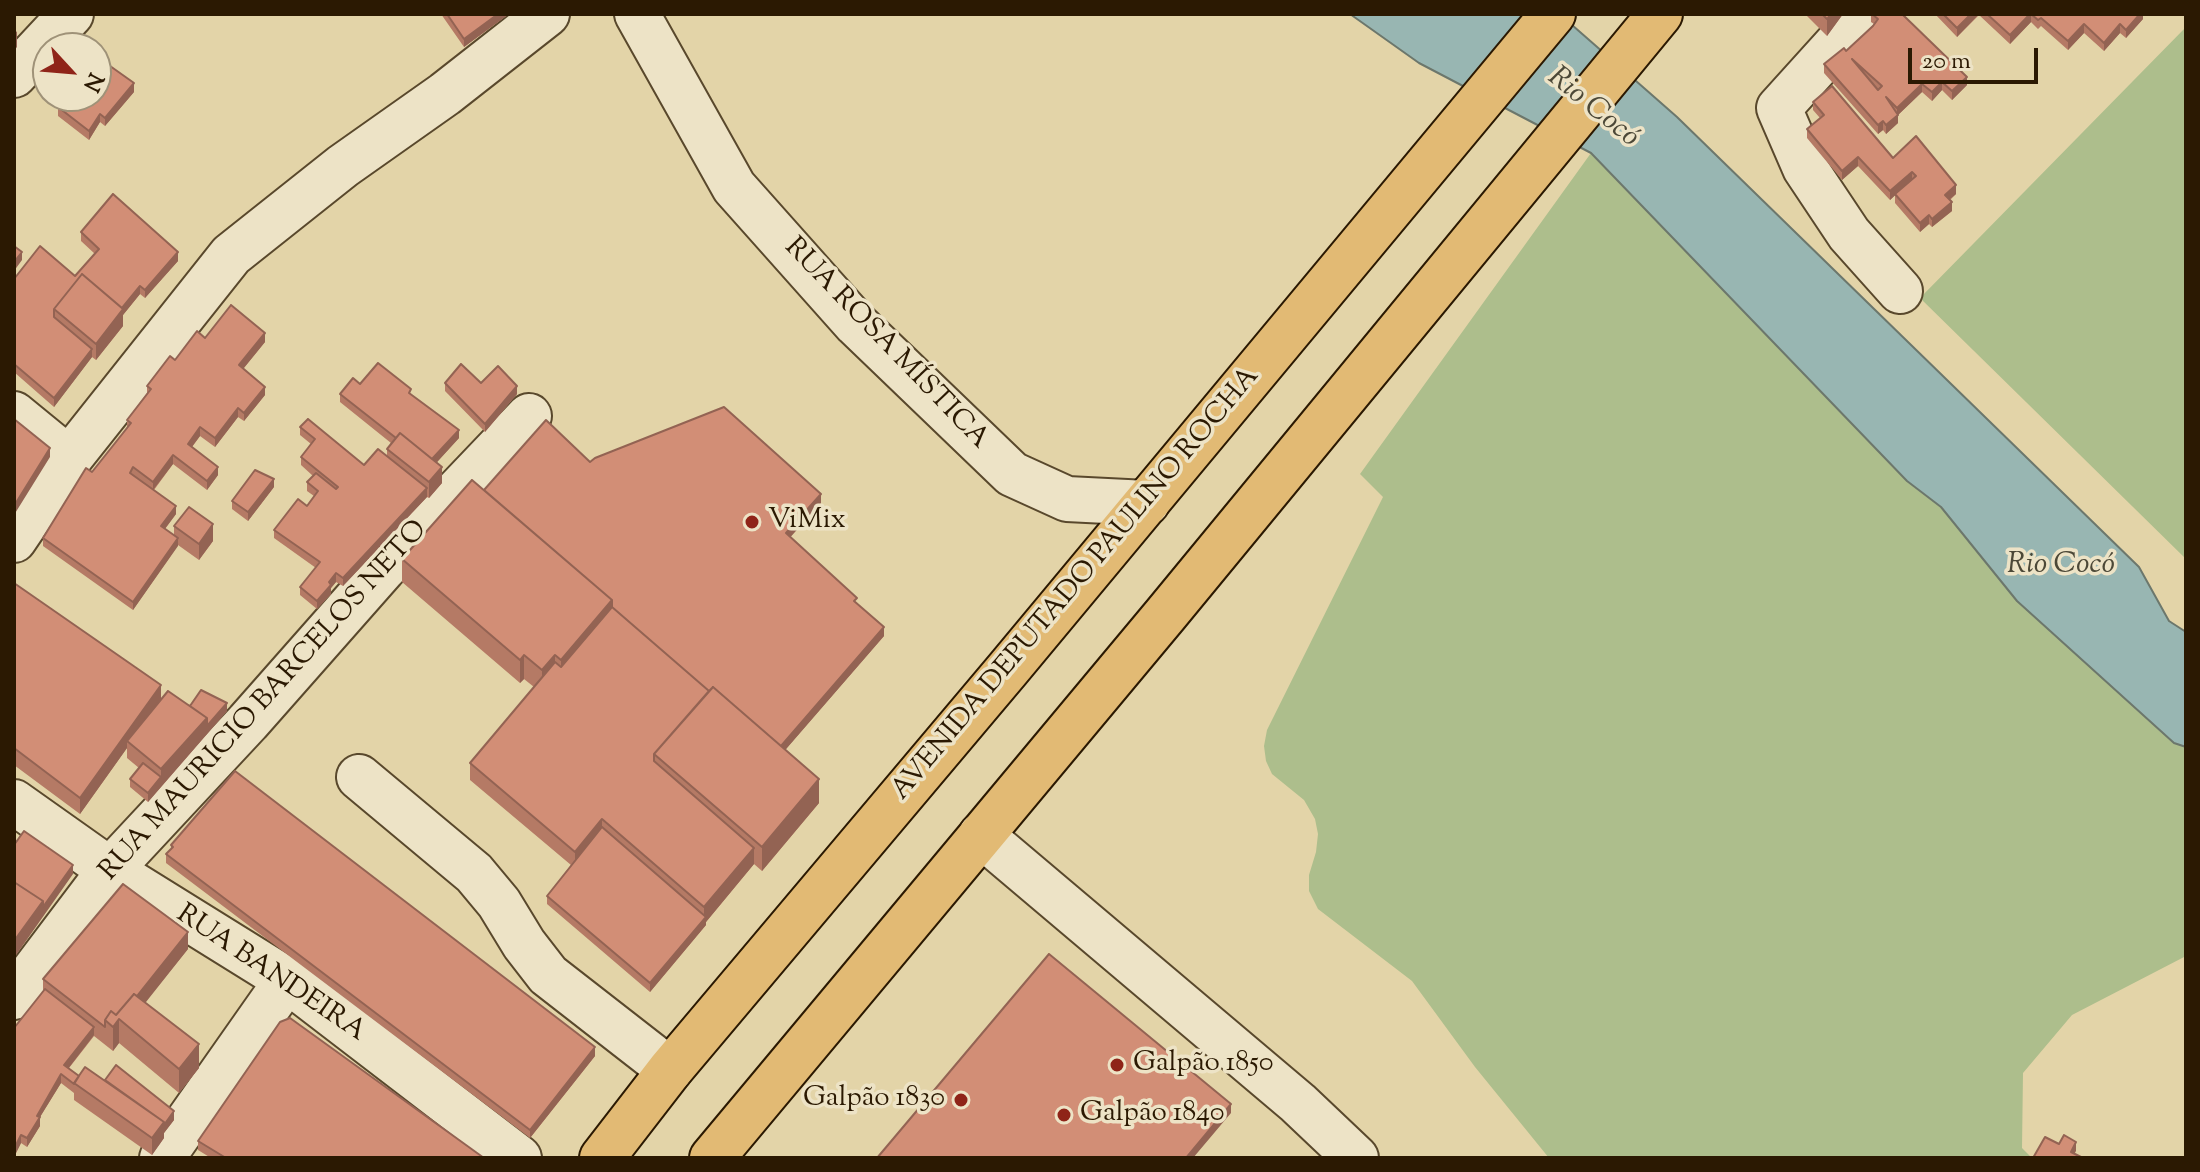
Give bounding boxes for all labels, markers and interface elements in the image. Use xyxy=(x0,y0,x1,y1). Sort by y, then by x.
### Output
north arrow xyxy=(32,32,112,112)
scale bar xyxy=(1912,32,2042,82)
text: 20 m xyxy=(1922,45,1971,79)
water label: Rio Cocó xyxy=(1539,61,1645,157)
text: N xyxy=(74,67,110,97)
street label: RUA ROSA MÍSTICA xyxy=(775,232,995,458)
street label: AVENIDA DEPUTADO PAULINO ROCHA xyxy=(886,362,1268,808)
place label: ViMix xyxy=(768,505,846,539)
marker: ViMix xyxy=(743,513,761,531)
street label: RUA MAURICIO BARCELOS NETO xyxy=(94,515,436,889)
water label: Rio Cocó xyxy=(2007,549,2115,585)
street label: RUA BANDEIRA xyxy=(169,899,371,1051)
place label: Galpão 1850 xyxy=(1133,1048,1274,1082)
marker: Galpão 1850 xyxy=(1108,1056,1126,1074)
place label: Galpão 1830 xyxy=(803,1083,945,1117)
marker: Galpão 1830 xyxy=(952,1091,970,1109)
place label: Galpão 1840 xyxy=(1080,1098,1225,1132)
marker: Galpão 1840 xyxy=(1055,1106,1073,1124)

